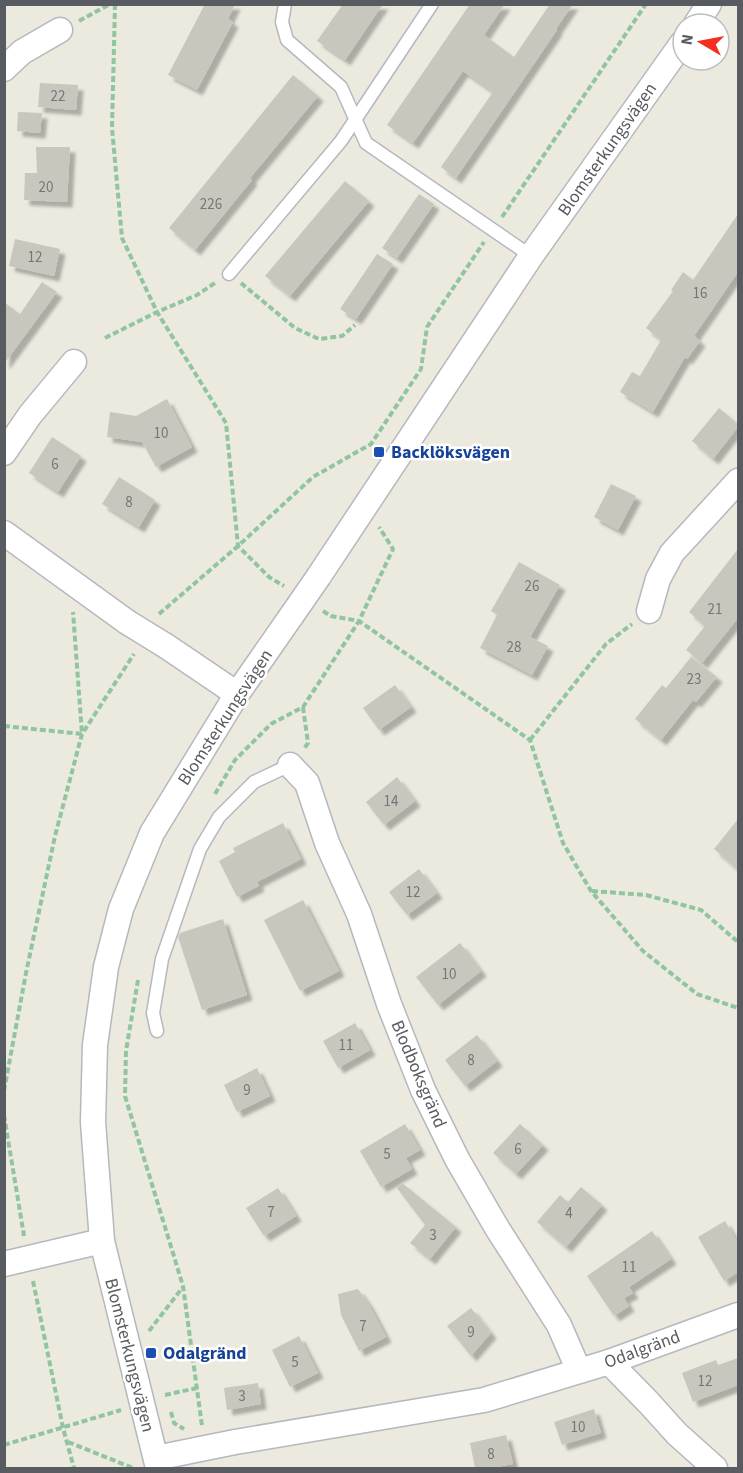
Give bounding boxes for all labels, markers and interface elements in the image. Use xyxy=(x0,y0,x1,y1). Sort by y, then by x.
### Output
north arrow xyxy=(671,12,731,72)
text: N xyxy=(675,32,699,47)
street label: Blomsterkungsvägen xyxy=(552,78,663,221)
house number: 22 xyxy=(51,86,65,107)
house number: 20 xyxy=(39,177,53,198)
house number: 226 xyxy=(200,194,222,215)
house number: 12 xyxy=(28,247,42,268)
house number: 16 xyxy=(693,283,707,304)
house number: 10 xyxy=(154,423,168,444)
place label: Backlöksvägen xyxy=(391,440,510,465)
marker: Backlöksvägen xyxy=(372,445,386,459)
house number: 6 xyxy=(51,454,59,475)
house number: 8 xyxy=(125,492,133,513)
house number: 26 xyxy=(525,576,539,597)
house number: 21 xyxy=(708,599,722,620)
house number: 28 xyxy=(507,637,521,658)
street label: Blomsterkungsvägen xyxy=(172,644,279,790)
house number: 23 xyxy=(687,669,701,690)
house number: 14 xyxy=(384,791,399,812)
house number: 12 xyxy=(406,882,420,903)
house number: 10 xyxy=(442,964,456,985)
street label: Blodboksgränd xyxy=(385,1016,452,1132)
house number: 11 xyxy=(339,1035,353,1056)
house number: 8 xyxy=(467,1050,475,1071)
house number: 9 xyxy=(243,1080,251,1101)
house number: 6 xyxy=(514,1139,522,1160)
house number: 5 xyxy=(383,1144,391,1165)
house number: 7 xyxy=(267,1202,275,1223)
house number: 4 xyxy=(565,1203,573,1224)
house number: 3 xyxy=(429,1225,437,1246)
house number: 11 xyxy=(622,1257,636,1278)
street label: Blomsterkungsvägen xyxy=(98,1276,161,1435)
house number: 7 xyxy=(359,1316,367,1337)
house number: 9 xyxy=(467,1322,475,1343)
street label: Odalgränd xyxy=(601,1324,684,1375)
place label: Odalgränd xyxy=(163,1341,247,1366)
marker: Odalgränd xyxy=(144,1346,158,1360)
house number: 5 xyxy=(291,1352,299,1373)
house number: 12 xyxy=(698,1371,712,1392)
house number: 3 xyxy=(238,1386,246,1407)
house number: 10 xyxy=(571,1417,585,1438)
house number: 8 xyxy=(487,1444,495,1465)

